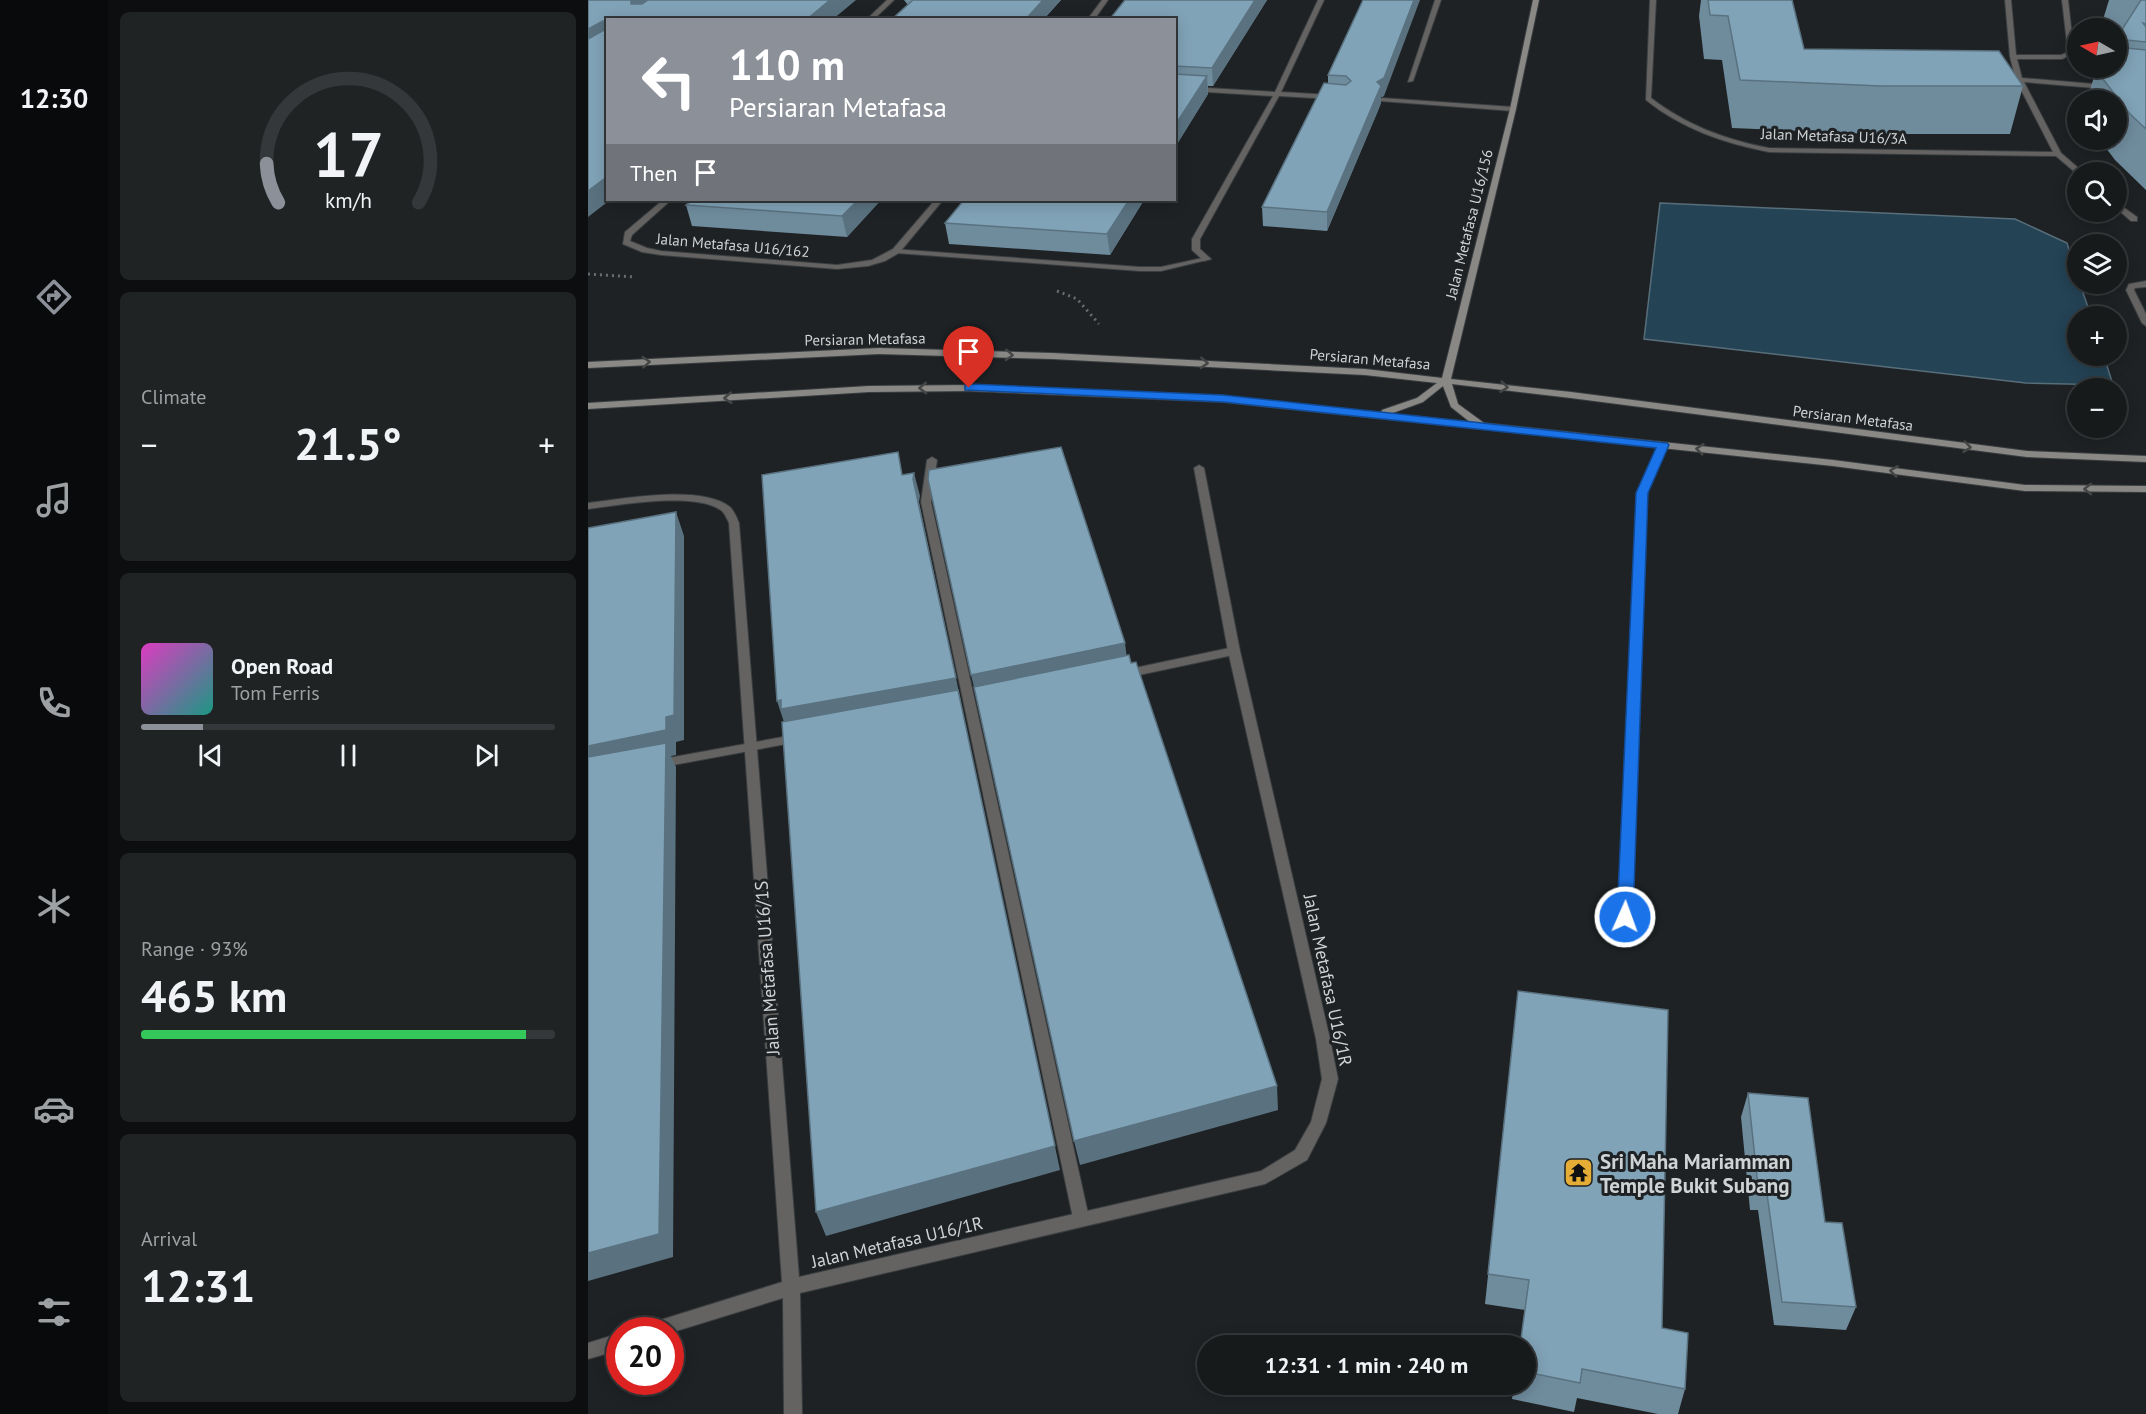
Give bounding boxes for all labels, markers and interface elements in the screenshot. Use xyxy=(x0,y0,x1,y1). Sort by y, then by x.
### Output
north arrow xyxy=(2067,18,2127,78)
map controls xyxy=(2067,18,2127,438)
text: 110 m xyxy=(729,37,845,92)
icon: left xyxy=(630,42,708,120)
text: 12:30 xyxy=(20,81,88,115)
text: Persiaran Metafasa xyxy=(729,90,947,124)
button: sound xyxy=(2067,90,2127,150)
text: 17 xyxy=(313,113,383,194)
street label: Jalan Metafasa U16/3A xyxy=(1760,124,1908,148)
street label: Jalan Metafasa U16/156 xyxy=(1441,147,1497,302)
icon: arrive xyxy=(689,156,722,189)
text: Then xyxy=(630,159,677,187)
button: search xyxy=(2067,162,2127,222)
text: km/h xyxy=(324,187,371,215)
street label: Jalan Metafasa U16/162 xyxy=(655,229,810,261)
button: layers xyxy=(2067,234,2127,294)
icon: directions xyxy=(33,276,75,318)
button: + xyxy=(2067,306,2127,366)
pin xyxy=(943,326,994,388)
street label: Persiaran Metafasa xyxy=(804,328,926,350)
icon: arrive xyxy=(952,335,985,368)
street label: Persiaran Metafasa xyxy=(1309,344,1431,374)
one-way arrow xyxy=(1005,348,1014,361)
one-way arrow xyxy=(642,356,651,369)
one-way arrow xyxy=(1199,357,1208,370)
button: − xyxy=(2067,378,2127,438)
one-way arrow xyxy=(1499,381,1509,393)
one-way arrow xyxy=(918,382,927,394)
text: Climate xyxy=(141,384,207,410)
one-way arrow xyxy=(723,391,732,404)
street label: Persiaran Metafasa xyxy=(1792,401,1914,435)
text: 21.5° xyxy=(294,414,402,472)
text: − xyxy=(141,423,158,466)
text: + xyxy=(538,423,555,466)
one-way arrow xyxy=(1962,440,1972,453)
one-way arrow xyxy=(1695,443,1704,456)
one-way arrow xyxy=(1889,466,1898,478)
icon: music xyxy=(33,479,75,521)
one-way arrow xyxy=(2083,483,2092,495)
text: Open Road xyxy=(231,652,333,680)
text: Tom Ferris xyxy=(231,680,320,706)
icon: phone xyxy=(33,682,75,724)
icon: previous xyxy=(194,739,227,772)
icon: pause xyxy=(332,739,365,772)
icon: next xyxy=(470,739,503,772)
street label: Jalan Metafasa U16/1S xyxy=(749,880,785,1057)
icon: climate xyxy=(33,885,75,927)
position arrow xyxy=(1593,885,1657,949)
street label: Jalan Metafasa U16/1R xyxy=(1298,891,1358,1069)
text: Range · 93% xyxy=(141,936,248,962)
text: 465 km xyxy=(141,966,287,1024)
icon: car xyxy=(33,1088,75,1130)
place label: Sri Maha Mariamman Temple Bukit Subang xyxy=(1600,1148,1790,1199)
temple icon: Sri Maha Mariamman Temple Bukit Subang xyxy=(1563,1157,1595,1189)
street label: Jalan Metafasa U16/1R xyxy=(808,1211,985,1273)
text: Arrival xyxy=(141,1226,197,1252)
text: 12:31 xyxy=(141,1256,255,1314)
icon: filters xyxy=(33,1291,75,1333)
speed limit sign: 20 xyxy=(606,1317,684,1395)
text: 12:31 · 1 min · 240 m xyxy=(1265,1351,1468,1379)

